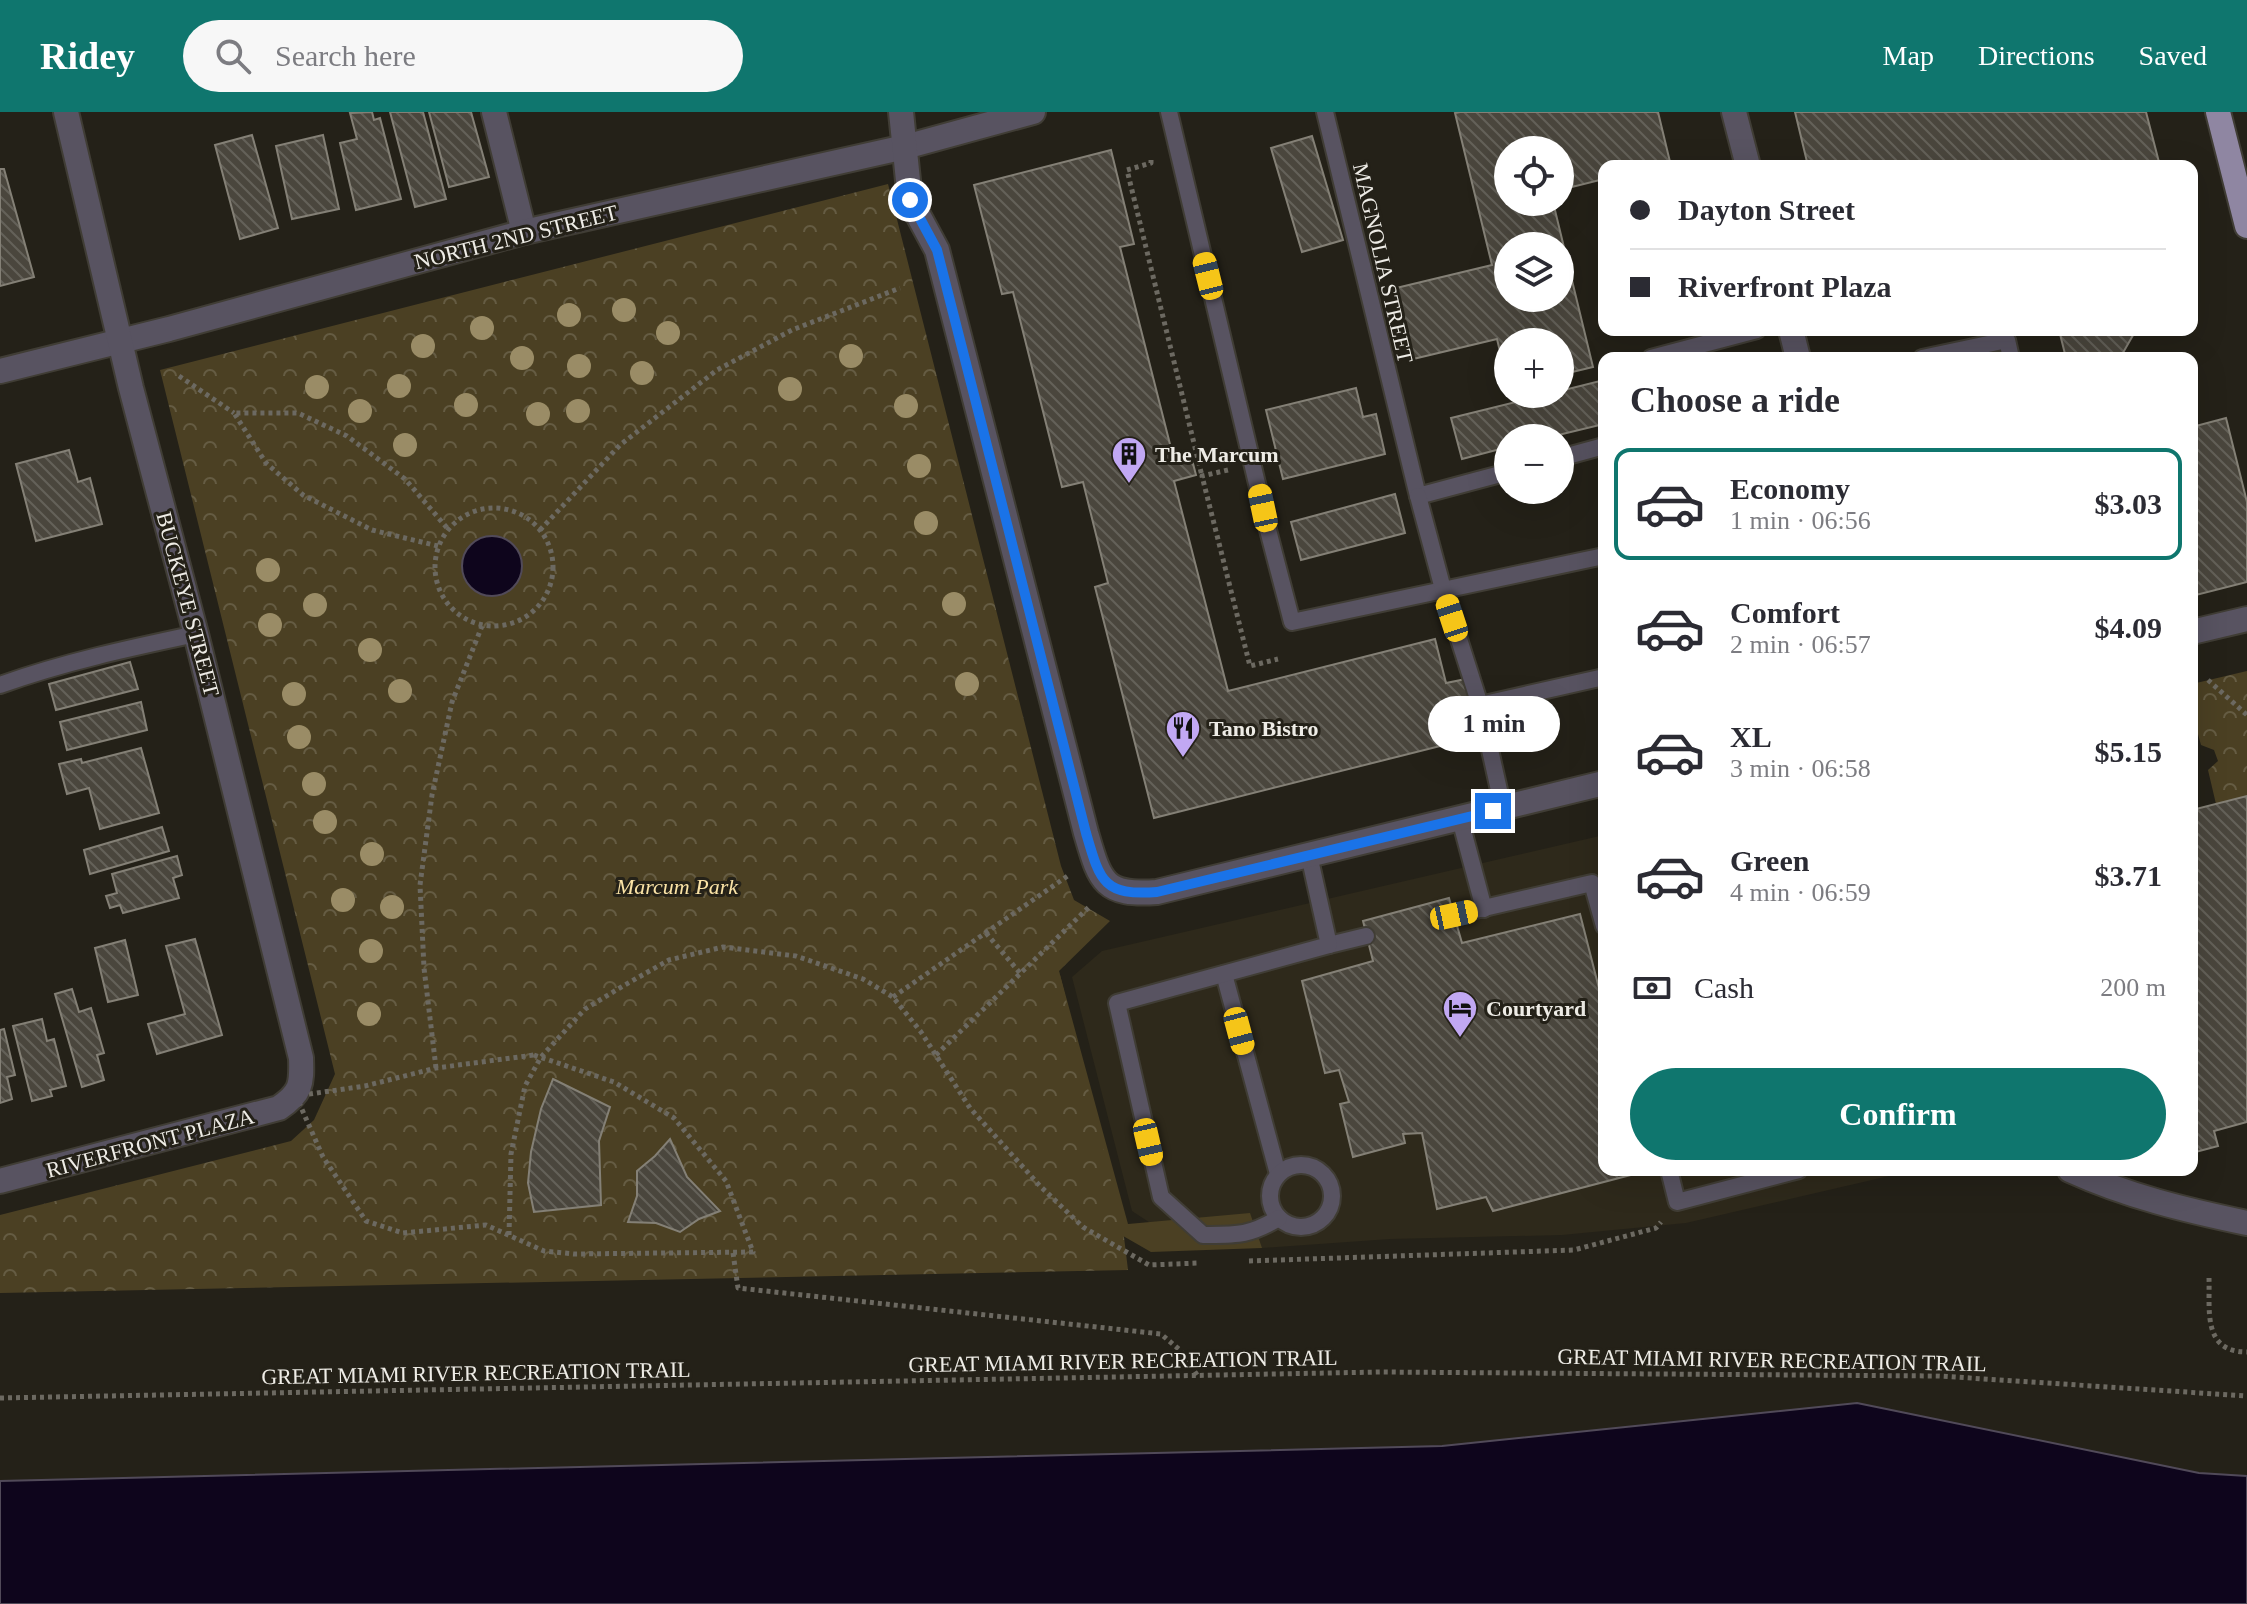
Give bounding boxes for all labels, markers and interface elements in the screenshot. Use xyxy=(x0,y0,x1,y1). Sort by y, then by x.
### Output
search box xyxy=(183,20,743,92)
icon: search xyxy=(211,34,255,78)
text: Ridey xyxy=(40,35,135,77)
text: Search here xyxy=(275,39,416,72)
text: Map xyxy=(1883,40,1934,71)
text: Directions xyxy=(1978,40,2095,71)
text: Saved xyxy=(2139,40,2207,71)
map controls xyxy=(1494,136,1574,504)
button: locate xyxy=(1494,136,1574,216)
street label: MAGNOLIA STREET xyxy=(1348,160,1418,366)
route start xyxy=(892,182,928,218)
text: Dayton Street xyxy=(1678,193,1855,226)
street label: NORTH 2ND STREET xyxy=(412,199,621,274)
button: layers xyxy=(1494,232,1574,312)
car xyxy=(1191,250,1225,302)
text: Riverfront Plaza xyxy=(1678,270,1892,303)
button: + xyxy=(1494,328,1574,408)
text: Choose a ride xyxy=(1630,380,1840,420)
button: − xyxy=(1494,424,1574,504)
building icon: The Marcum xyxy=(1110,435,1148,485)
place label: The Marcum xyxy=(1155,442,1279,467)
icon: car xyxy=(1634,468,1706,540)
text: Economy xyxy=(1730,472,1850,505)
car xyxy=(1246,482,1280,534)
text: $3.03 xyxy=(2095,487,2162,520)
text: 1 min · 06:56 xyxy=(1730,506,1871,535)
street label: BUCKEYE STREET xyxy=(151,509,225,700)
car xyxy=(1433,591,1471,645)
icon: car xyxy=(1634,592,1706,664)
text: Comfort xyxy=(1730,596,1840,629)
text: $4.09 xyxy=(2095,611,2162,644)
text: 2 min · 06:57 xyxy=(1730,630,1871,659)
callout: 1 min xyxy=(1427,695,1559,751)
restaurant icon: Tano Bistro xyxy=(1164,709,1202,759)
text: 1 min xyxy=(1463,709,1525,738)
place label: Tano Bistro xyxy=(1209,716,1318,741)
icon: car xyxy=(1634,716,1706,788)
text: XL xyxy=(1730,720,1772,753)
text: $5.15 xyxy=(2095,735,2162,768)
text: 3 min · 06:58 xyxy=(1730,754,1871,783)
route end xyxy=(1475,793,1511,829)
icon: car xyxy=(1634,840,1706,912)
text: Green xyxy=(1730,844,1809,877)
text: $3.71 xyxy=(2095,859,2162,892)
park label: Marcum Park xyxy=(615,874,739,899)
text: 4 min · 06:59 xyxy=(1730,878,1871,907)
car xyxy=(1428,898,1480,932)
icon: cash xyxy=(1630,966,1674,1010)
text: Cash xyxy=(1694,971,1754,1004)
text: 200 m xyxy=(2100,973,2166,1002)
hotel icon: Courtyard xyxy=(1441,989,1479,1039)
place label: Courtyard xyxy=(1486,996,1586,1021)
car xyxy=(1221,1005,1257,1057)
button: Confirm xyxy=(1630,1068,2166,1160)
street label: RIVERFRONT PLAZA xyxy=(43,1103,257,1183)
car xyxy=(1131,1116,1165,1168)
street label: GREAT MIAMI RIVER RECREATION TRAIL xyxy=(1557,1344,1987,1376)
street label: GREAT MIAMI RIVER RECREATION TRAIL xyxy=(908,1345,1338,1377)
street label: GREAT MIAMI RIVER RECREATION TRAIL xyxy=(261,1357,691,1389)

